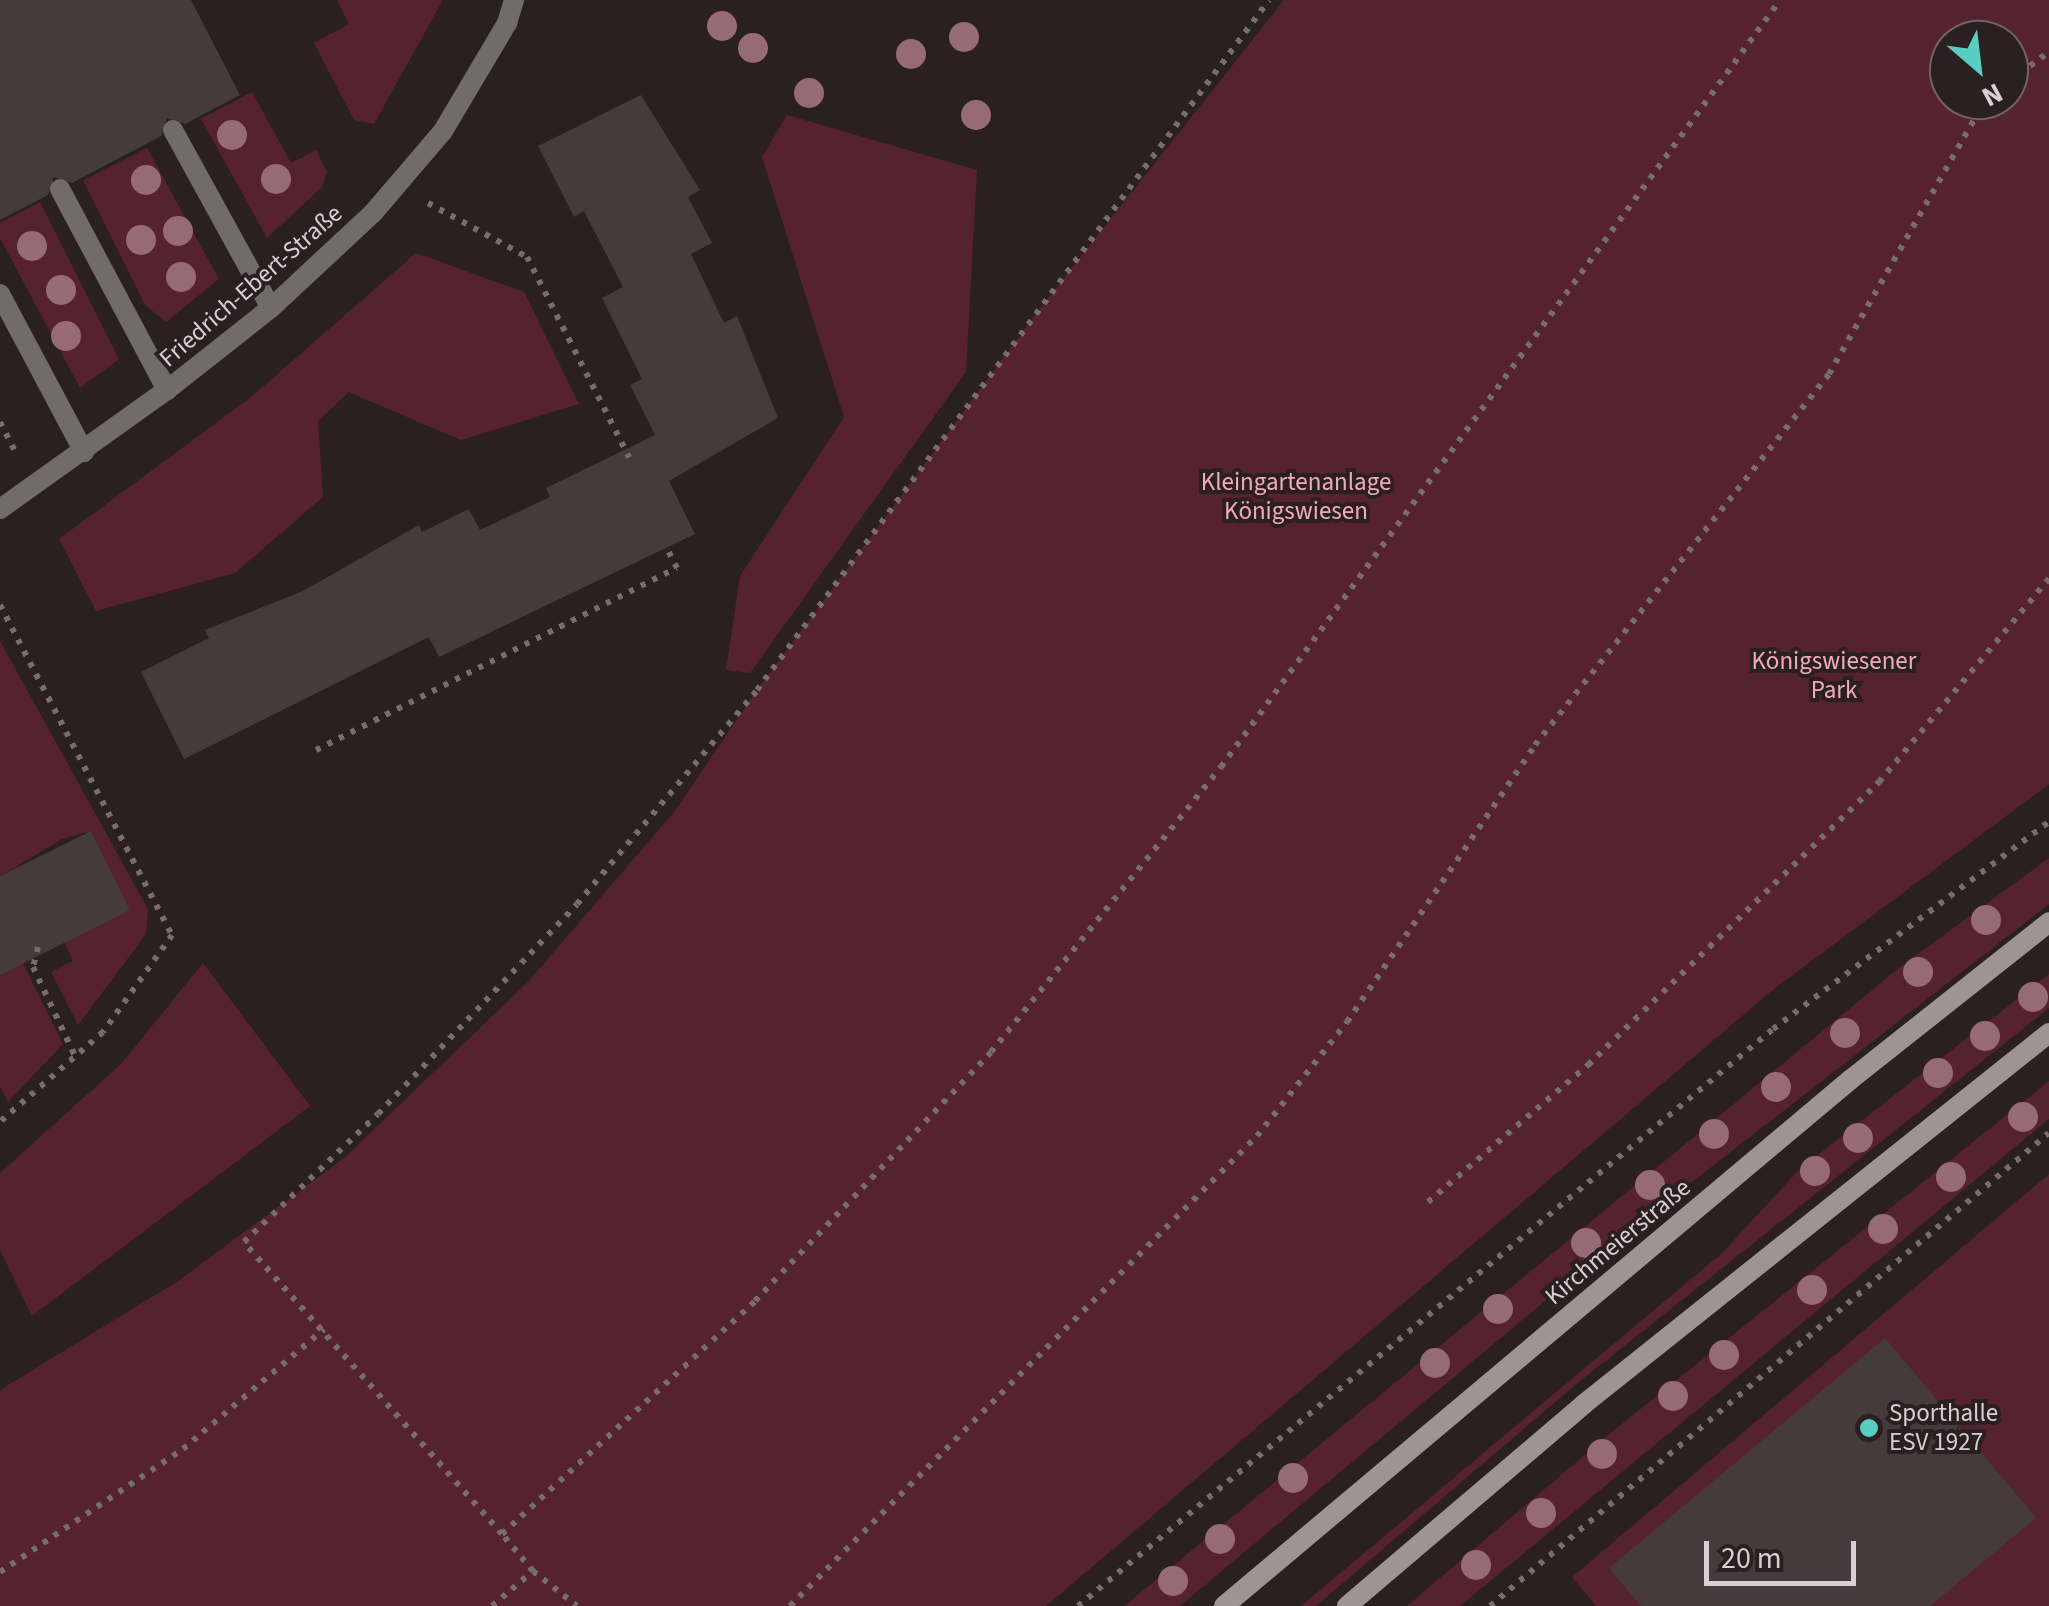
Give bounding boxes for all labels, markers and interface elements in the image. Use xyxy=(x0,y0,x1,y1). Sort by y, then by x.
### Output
north arrow xyxy=(1929,20,2029,120)
text: N xyxy=(1975,73,2010,117)
street label: Friedrich-Ebert-Straße xyxy=(153,198,349,374)
park label: Kleingartenanlage Königswiesen xyxy=(1201,468,1391,527)
park label: Königswiesener Park xyxy=(1752,647,1916,706)
street label: Kirchmeierstraße xyxy=(1539,1173,1697,1311)
place label: Sporthalle ESV 1927 xyxy=(1889,1399,1998,1458)
marker: Sporthalle ESV 1927 xyxy=(1858,1417,1880,1439)
scale bar xyxy=(1709,1521,1862,1583)
text: 20 m xyxy=(1721,1537,1782,1580)

